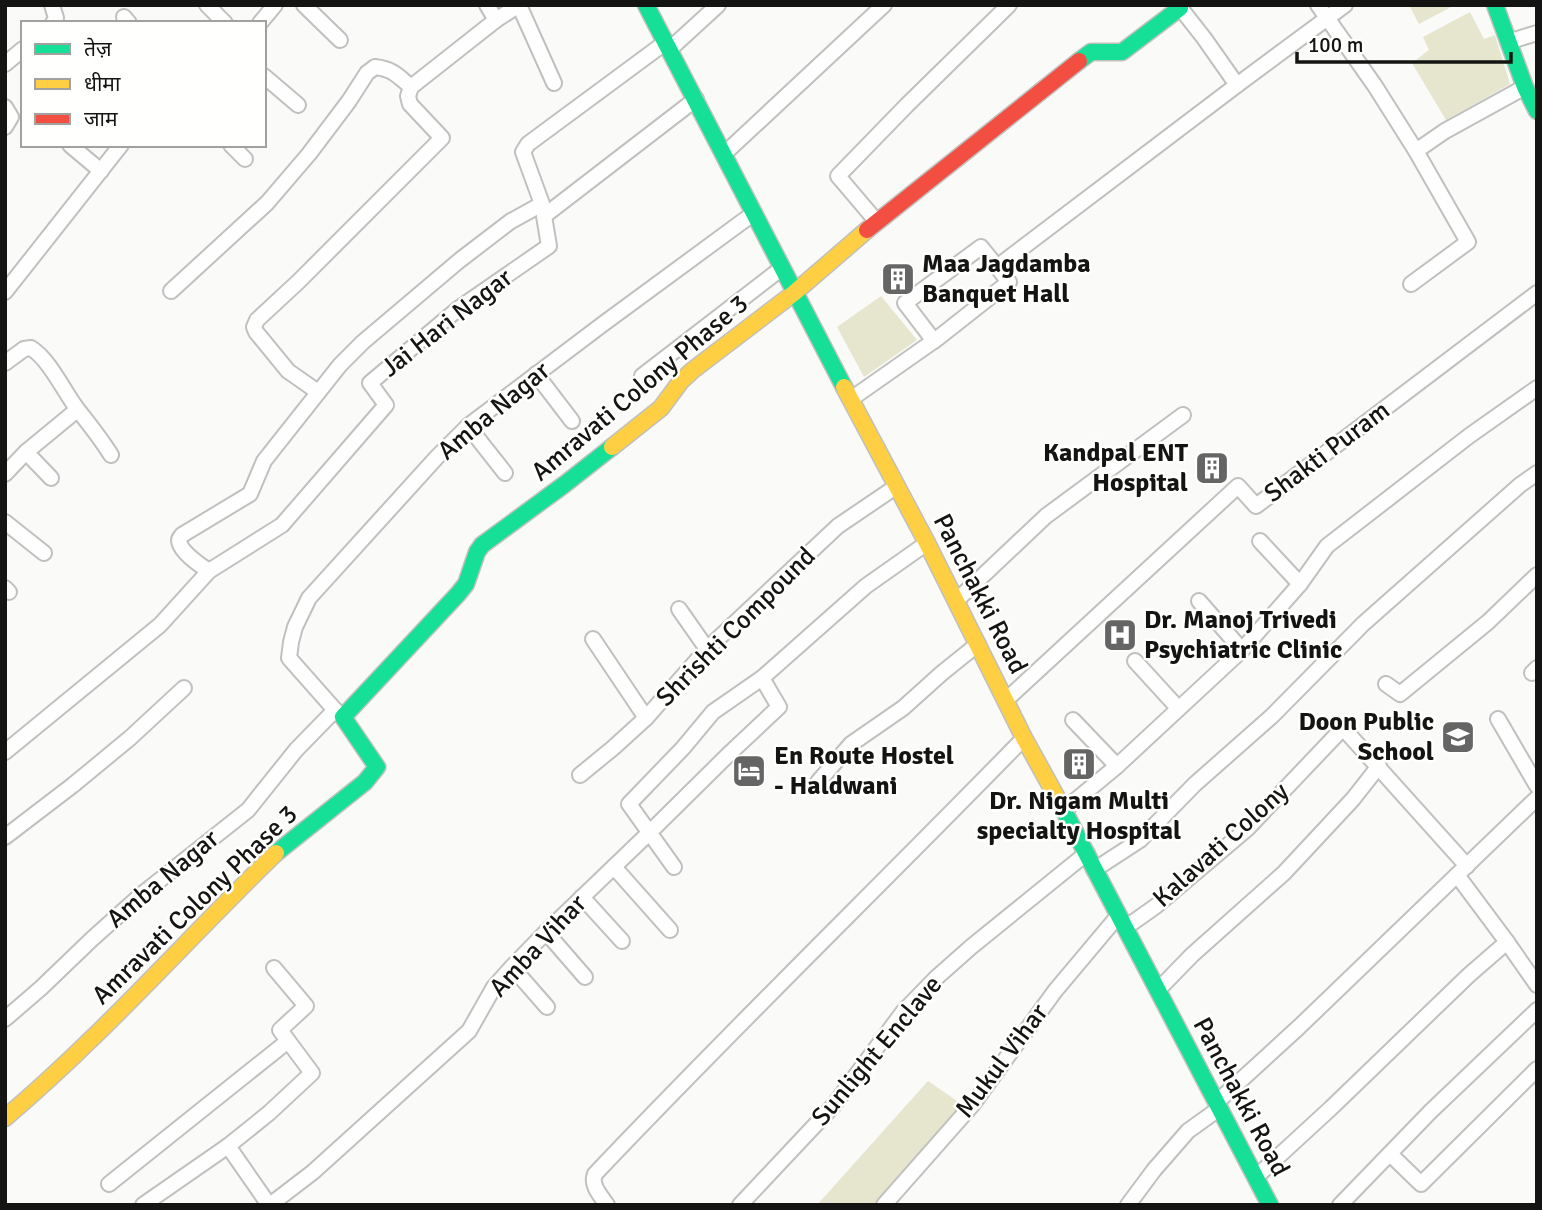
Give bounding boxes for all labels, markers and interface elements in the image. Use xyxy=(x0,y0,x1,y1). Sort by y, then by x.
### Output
legend xyxy=(21,21,266,147)
scale bar xyxy=(1297,21,1510,65)
text: 100 m xyxy=(1308,32,1363,58)
text: तेज़ xyxy=(84,36,112,62)
text: धीमा xyxy=(84,71,121,97)
text: जाम xyxy=(84,106,118,132)
place label: Maa Jagdamba Banquet Hall xyxy=(922,248,1091,310)
building icon: Maa Jagdamba Banquet Hall xyxy=(879,260,917,298)
street label: Jai Hari Nagar xyxy=(375,262,519,384)
street label: Amravati Colony Phase 3 xyxy=(525,288,755,488)
street label: Amba Nagar xyxy=(431,355,557,467)
street label: Shakti Puram xyxy=(1258,394,1396,510)
place label: Kandpal ENT Hospital xyxy=(1043,437,1189,499)
building icon: Kandpal ENT Hospital xyxy=(1193,449,1231,487)
street label: Panchakki Road xyxy=(926,509,1034,679)
street label: Shrishti Compound xyxy=(650,541,822,713)
place label: Dr. Manoj Trivedi Psychiatric Clinic xyxy=(1144,604,1342,666)
hospital icon: Dr. Manoj Trivedi Psychiatric Clinic xyxy=(1101,616,1139,654)
place label: Doon Public School xyxy=(1298,706,1434,768)
school or university icon: Doon Public School xyxy=(1439,718,1477,756)
place label: En Route Hostel - Haldwani xyxy=(774,740,954,802)
building icon: Dr. Nigam Multi specialty Hospital xyxy=(1060,745,1098,783)
hotel icon: En Route Hostel - Haldwani xyxy=(730,752,768,790)
street label: Kalavati Colony xyxy=(1146,776,1296,914)
place label: Dr. Nigam Multi specialty Hospital xyxy=(977,785,1181,847)
street label: Amravati Colony Phase 3 xyxy=(86,799,304,1011)
street label: Amba Nagar xyxy=(100,823,226,935)
street label: Amba Vihar xyxy=(483,888,594,1004)
street label: Sunlight Enclave xyxy=(805,969,949,1133)
street label: Mukul Vihar xyxy=(949,997,1055,1124)
street label: Panchakki Road xyxy=(1186,1012,1296,1182)

